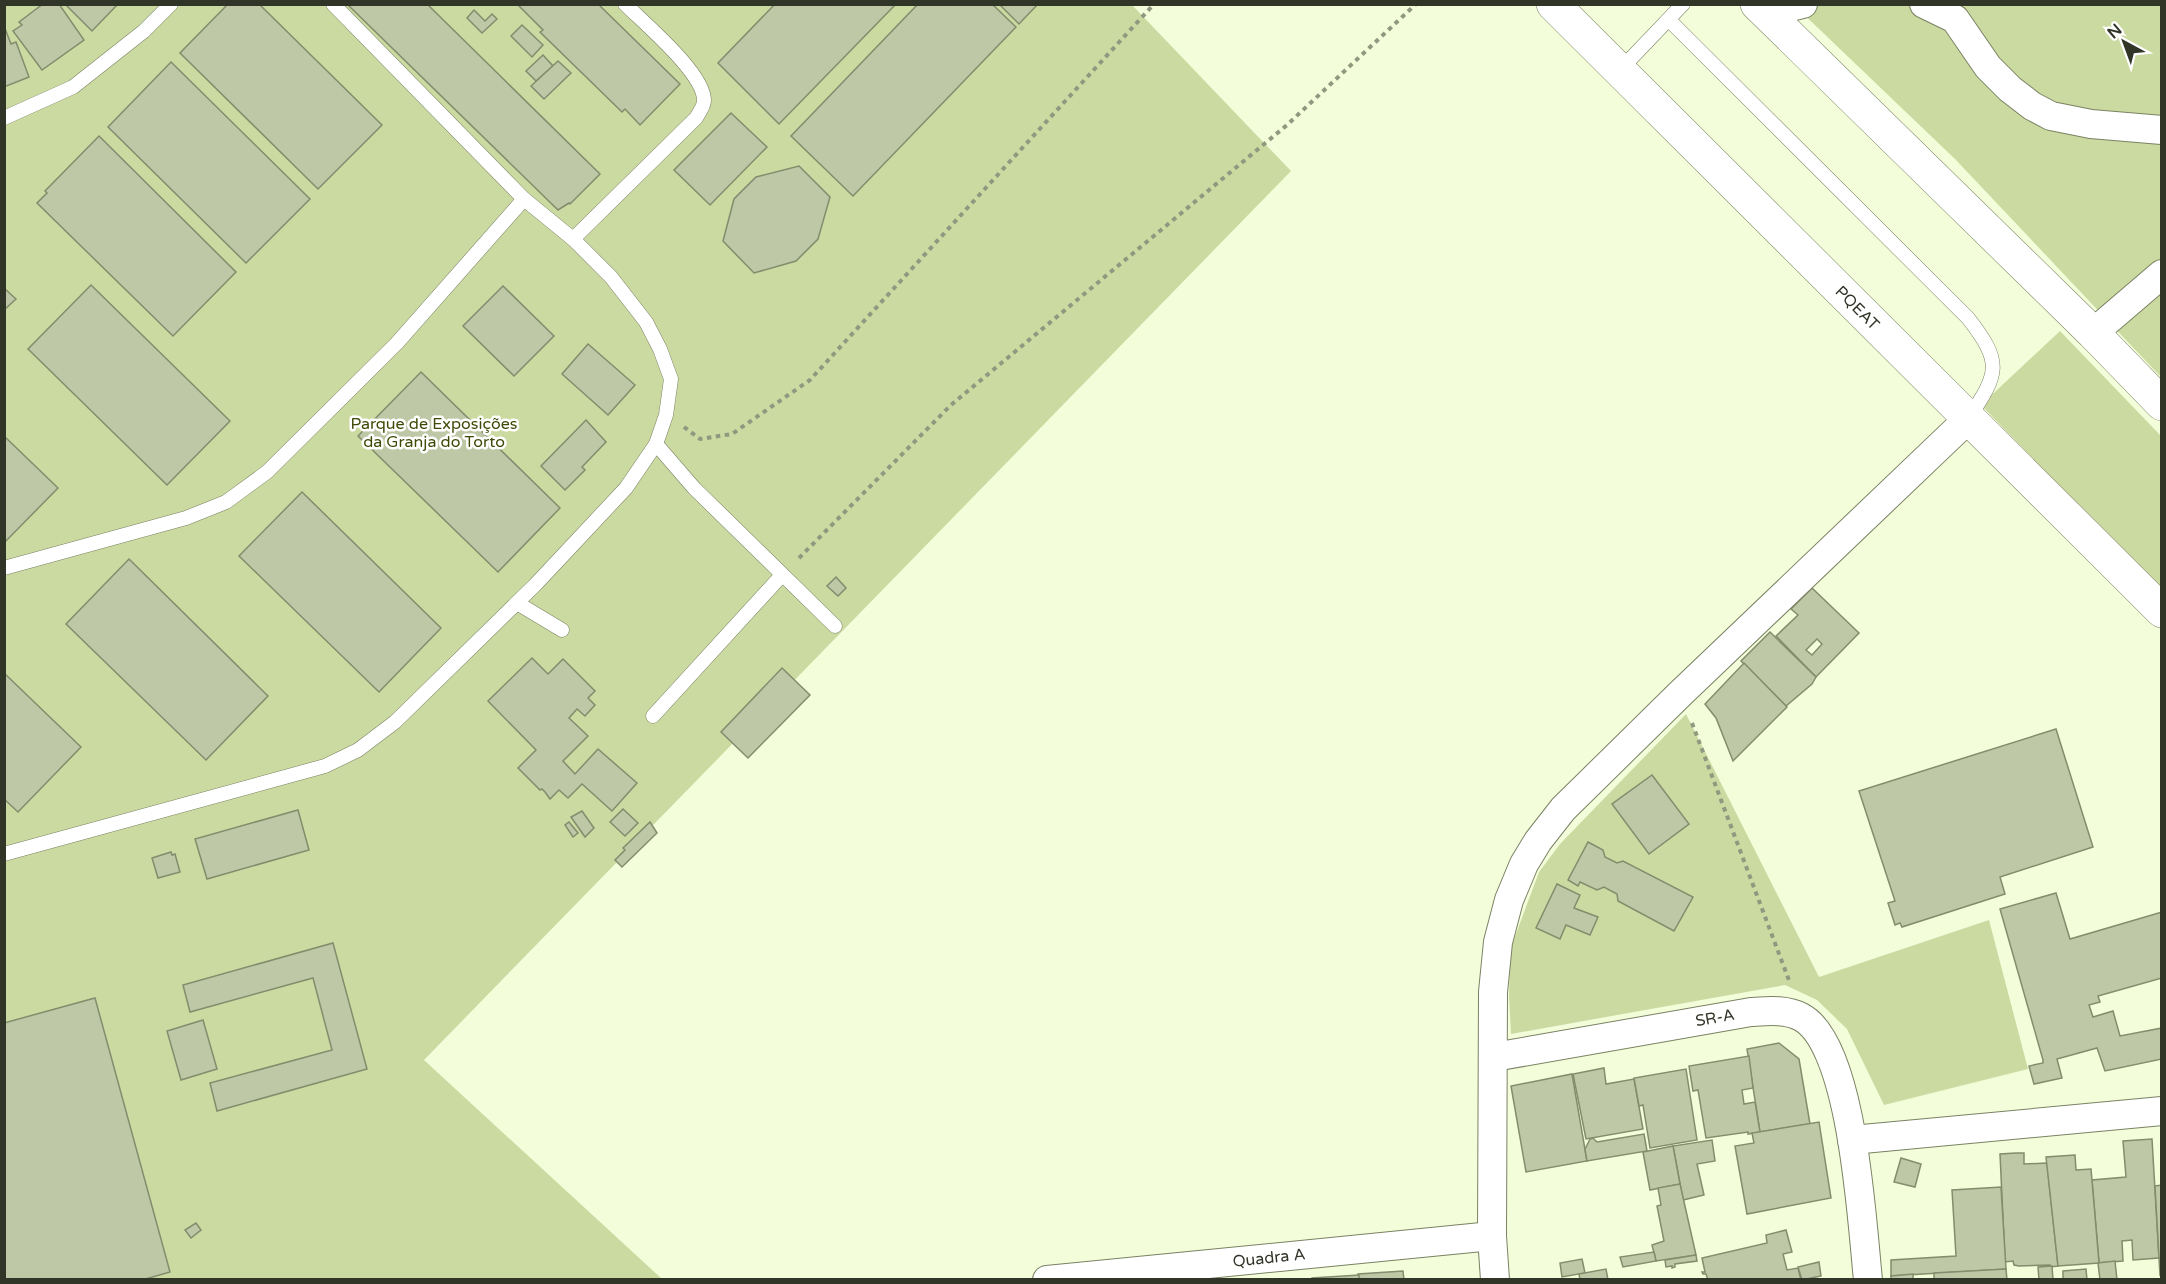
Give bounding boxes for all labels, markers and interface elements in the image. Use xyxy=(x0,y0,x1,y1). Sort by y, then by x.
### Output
north arrow xyxy=(2094,12,2154,72)
text: N xyxy=(2103,20,2126,43)
street label: PQEAT xyxy=(1831,282,1884,335)
park label: Parque de Exposições da Granja do Torto xyxy=(351,414,517,452)
street label: SR-A xyxy=(1694,1005,1736,1031)
street label: Quadra A xyxy=(1232,1244,1306,1272)

